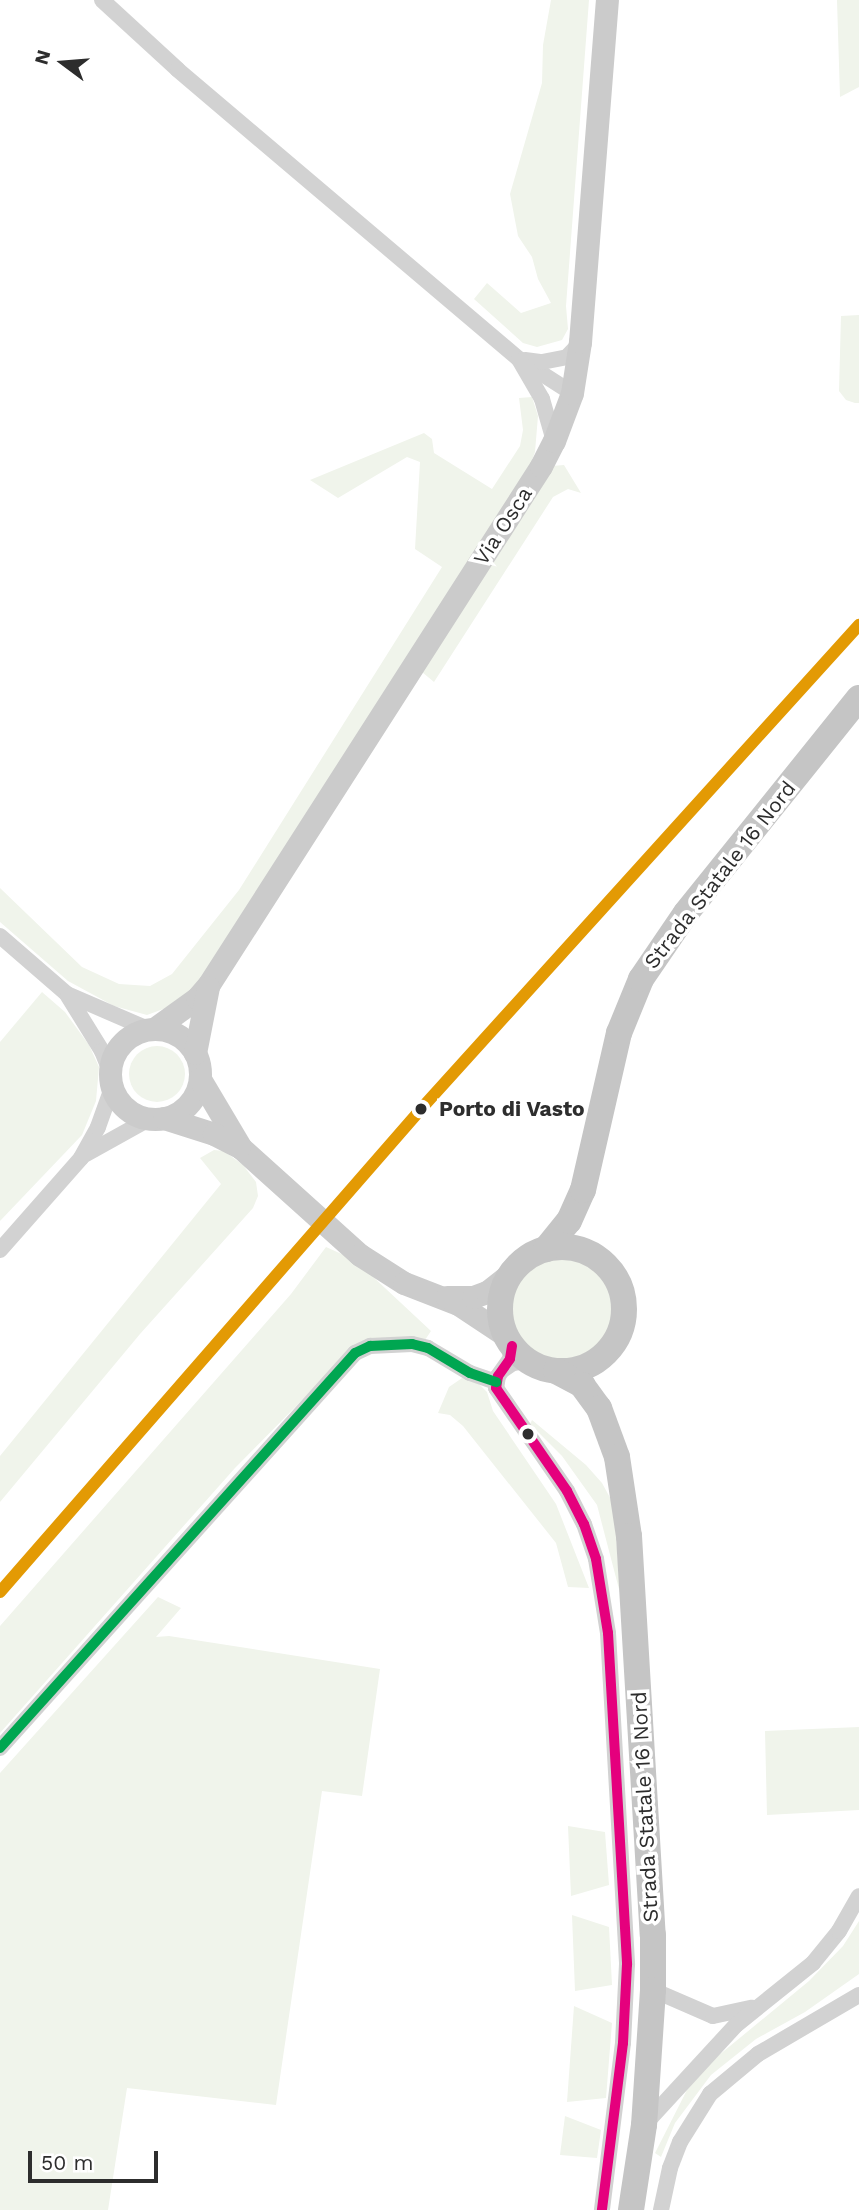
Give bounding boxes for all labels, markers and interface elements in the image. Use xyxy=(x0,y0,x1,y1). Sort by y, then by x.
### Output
north arrow xyxy=(28,28,98,98)
text: N xyxy=(29,47,55,67)
street label: Via Osca xyxy=(468,482,538,570)
street label: Strada Statale 16 Nord xyxy=(639,776,801,974)
place label: Porto di Vasto xyxy=(439,1096,585,1122)
marker: Porto di Vasto xyxy=(409,1097,433,1121)
unlabelled marker xyxy=(521,1427,535,1441)
street label: Strada Statale 16 Nord xyxy=(626,1690,664,1924)
scale bar xyxy=(32,2136,161,2180)
text: 50 m xyxy=(41,2150,93,2175)

